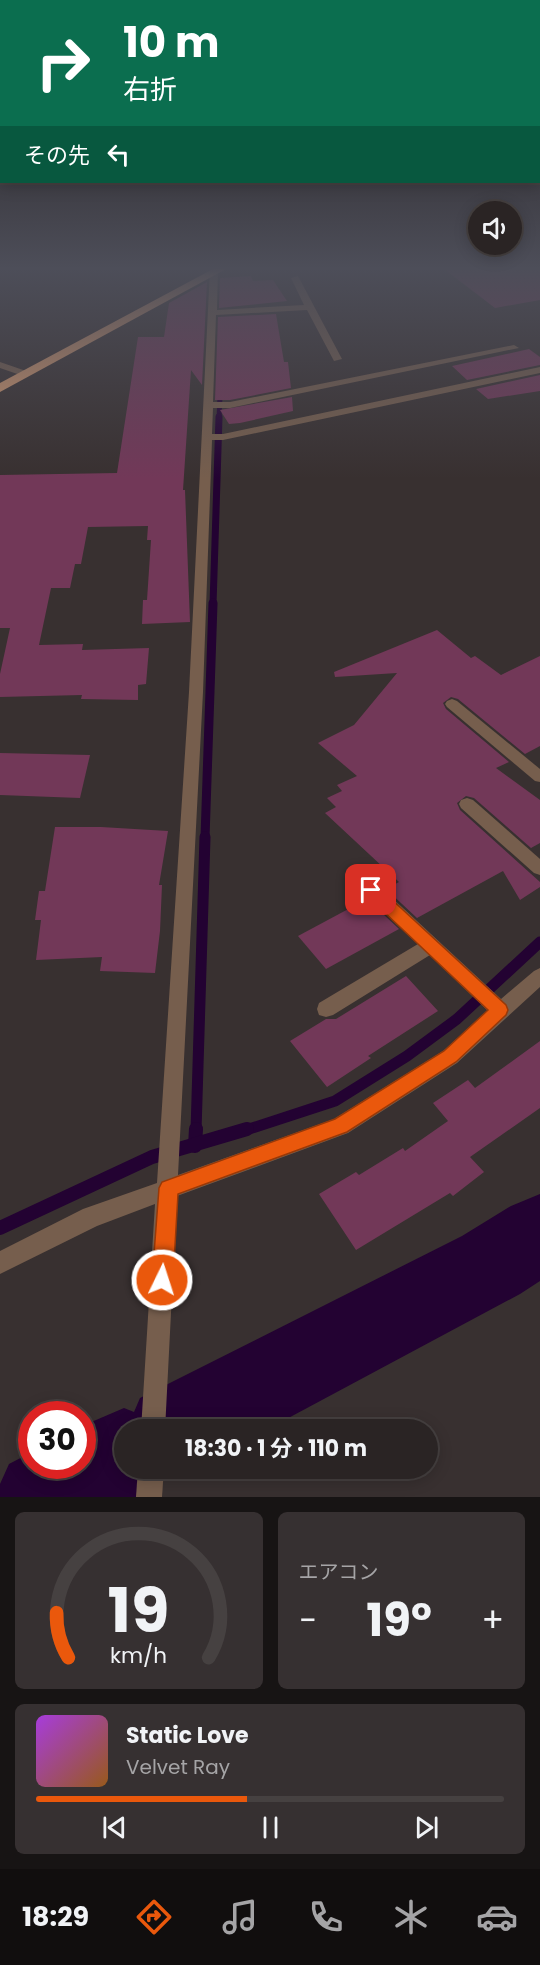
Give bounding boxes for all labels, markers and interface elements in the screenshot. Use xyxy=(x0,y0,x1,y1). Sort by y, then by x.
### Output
text: 10 m xyxy=(123,13,220,72)
icon: right xyxy=(24,24,102,102)
text: 右折 xyxy=(123,71,177,108)
icon: left xyxy=(102,138,135,171)
text: その先 xyxy=(24,140,90,171)
map controls xyxy=(468,201,522,255)
button: sound xyxy=(468,201,522,255)
pin xyxy=(345,864,396,915)
icon: arrive xyxy=(354,873,387,906)
position arrow xyxy=(130,1248,194,1312)
speed limit sign: 30 xyxy=(18,1401,96,1479)
text: 18:30 · 1 分 · 110 m xyxy=(185,1433,367,1464)
text: エアコン xyxy=(299,1558,379,1586)
text: 19 xyxy=(108,1566,170,1654)
text: 19° xyxy=(366,1589,432,1652)
text: − xyxy=(299,1597,317,1644)
text: + xyxy=(481,1597,504,1644)
text: km/h xyxy=(110,1640,167,1671)
text: Static Love xyxy=(126,1720,249,1751)
text: Velvet Ray xyxy=(126,1753,230,1781)
icon: previous xyxy=(98,1811,131,1844)
icon: pause xyxy=(254,1811,287,1844)
icon: next xyxy=(410,1811,443,1844)
icon: directions xyxy=(133,1896,175,1938)
icon: music xyxy=(219,1896,261,1938)
icon: phone xyxy=(305,1896,347,1938)
icon: climate xyxy=(390,1896,432,1938)
icon: car xyxy=(476,1896,518,1938)
text: 18:29 xyxy=(22,1898,89,1935)

